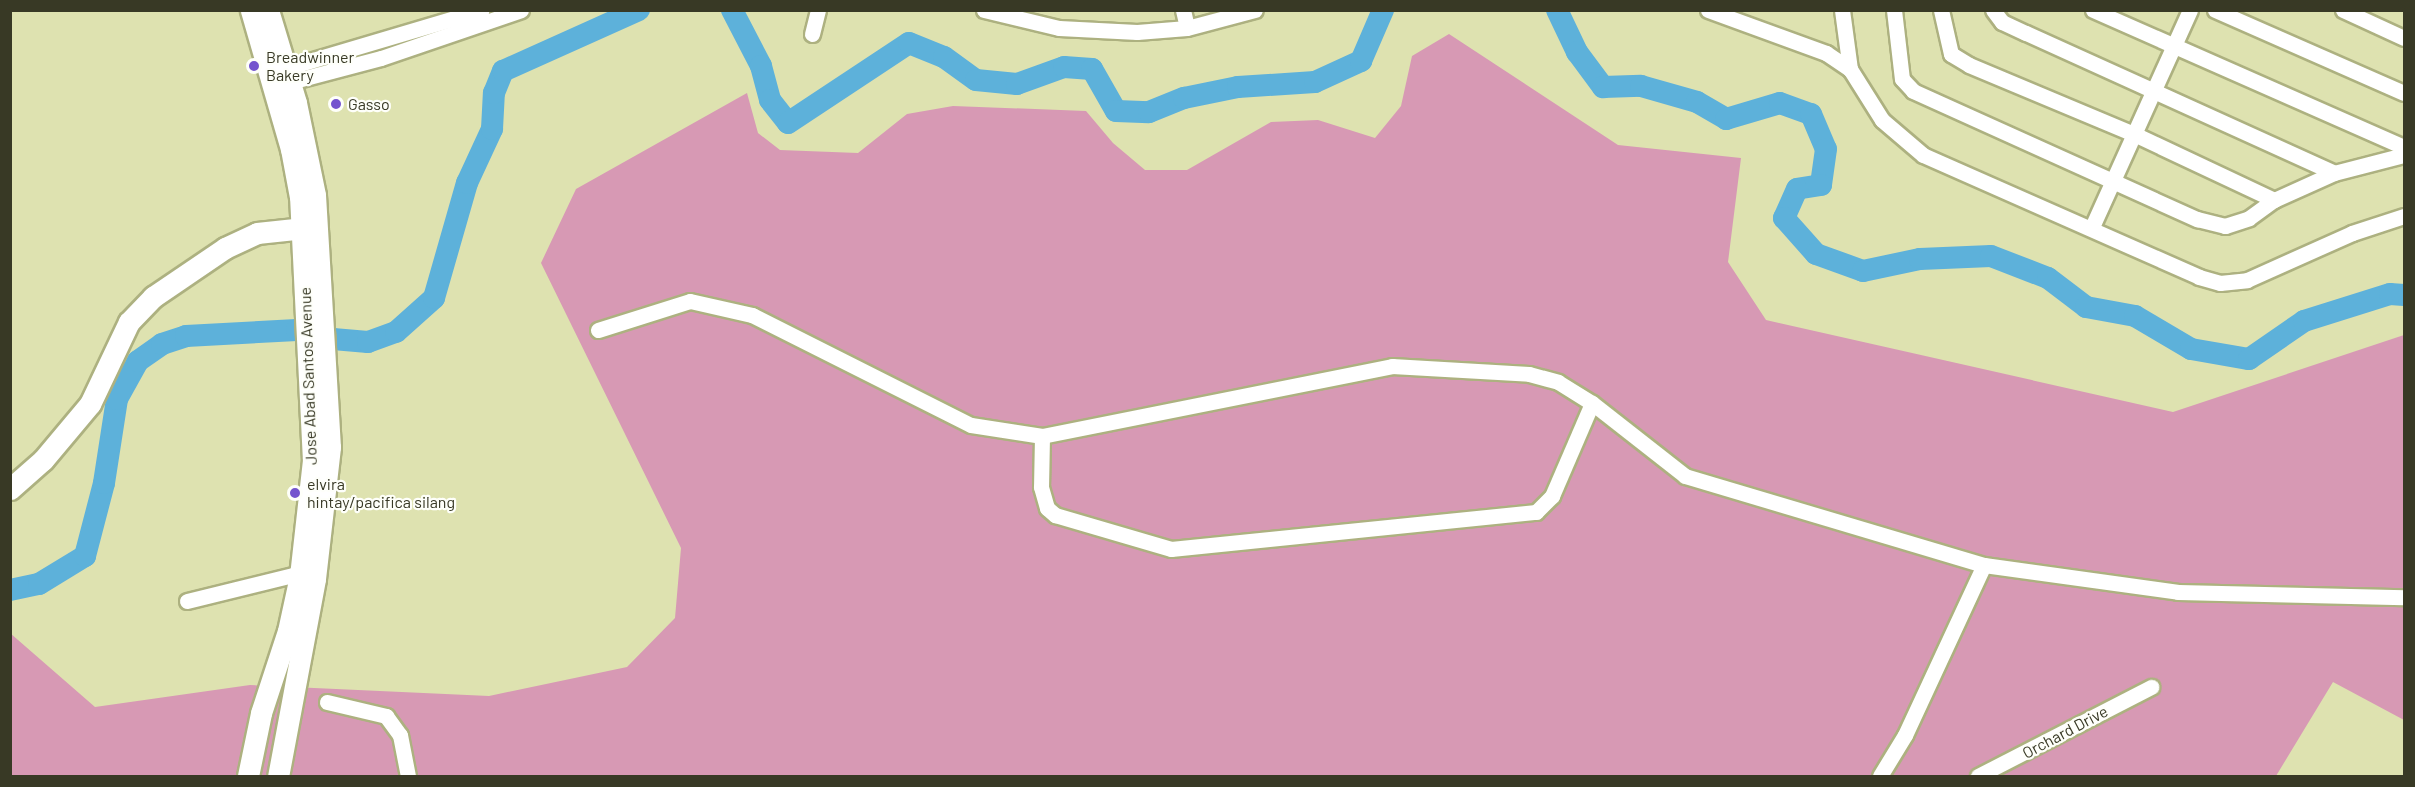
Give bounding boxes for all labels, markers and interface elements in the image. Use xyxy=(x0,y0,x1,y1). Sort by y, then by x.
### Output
place label: Breadwinner Bakery xyxy=(266,47,354,85)
marker: Breadwinner Bakery xyxy=(247,59,261,73)
place label: Gasso xyxy=(348,94,390,114)
marker: Gasso xyxy=(329,97,343,111)
street label: Jose Abad Santos Avenue xyxy=(295,287,321,465)
place label: elvira hintay/pacifica silang xyxy=(307,474,455,512)
marker: elvira hintay/pacifica silang xyxy=(288,486,302,500)
street label: Orchard Drive xyxy=(2019,701,2111,763)

